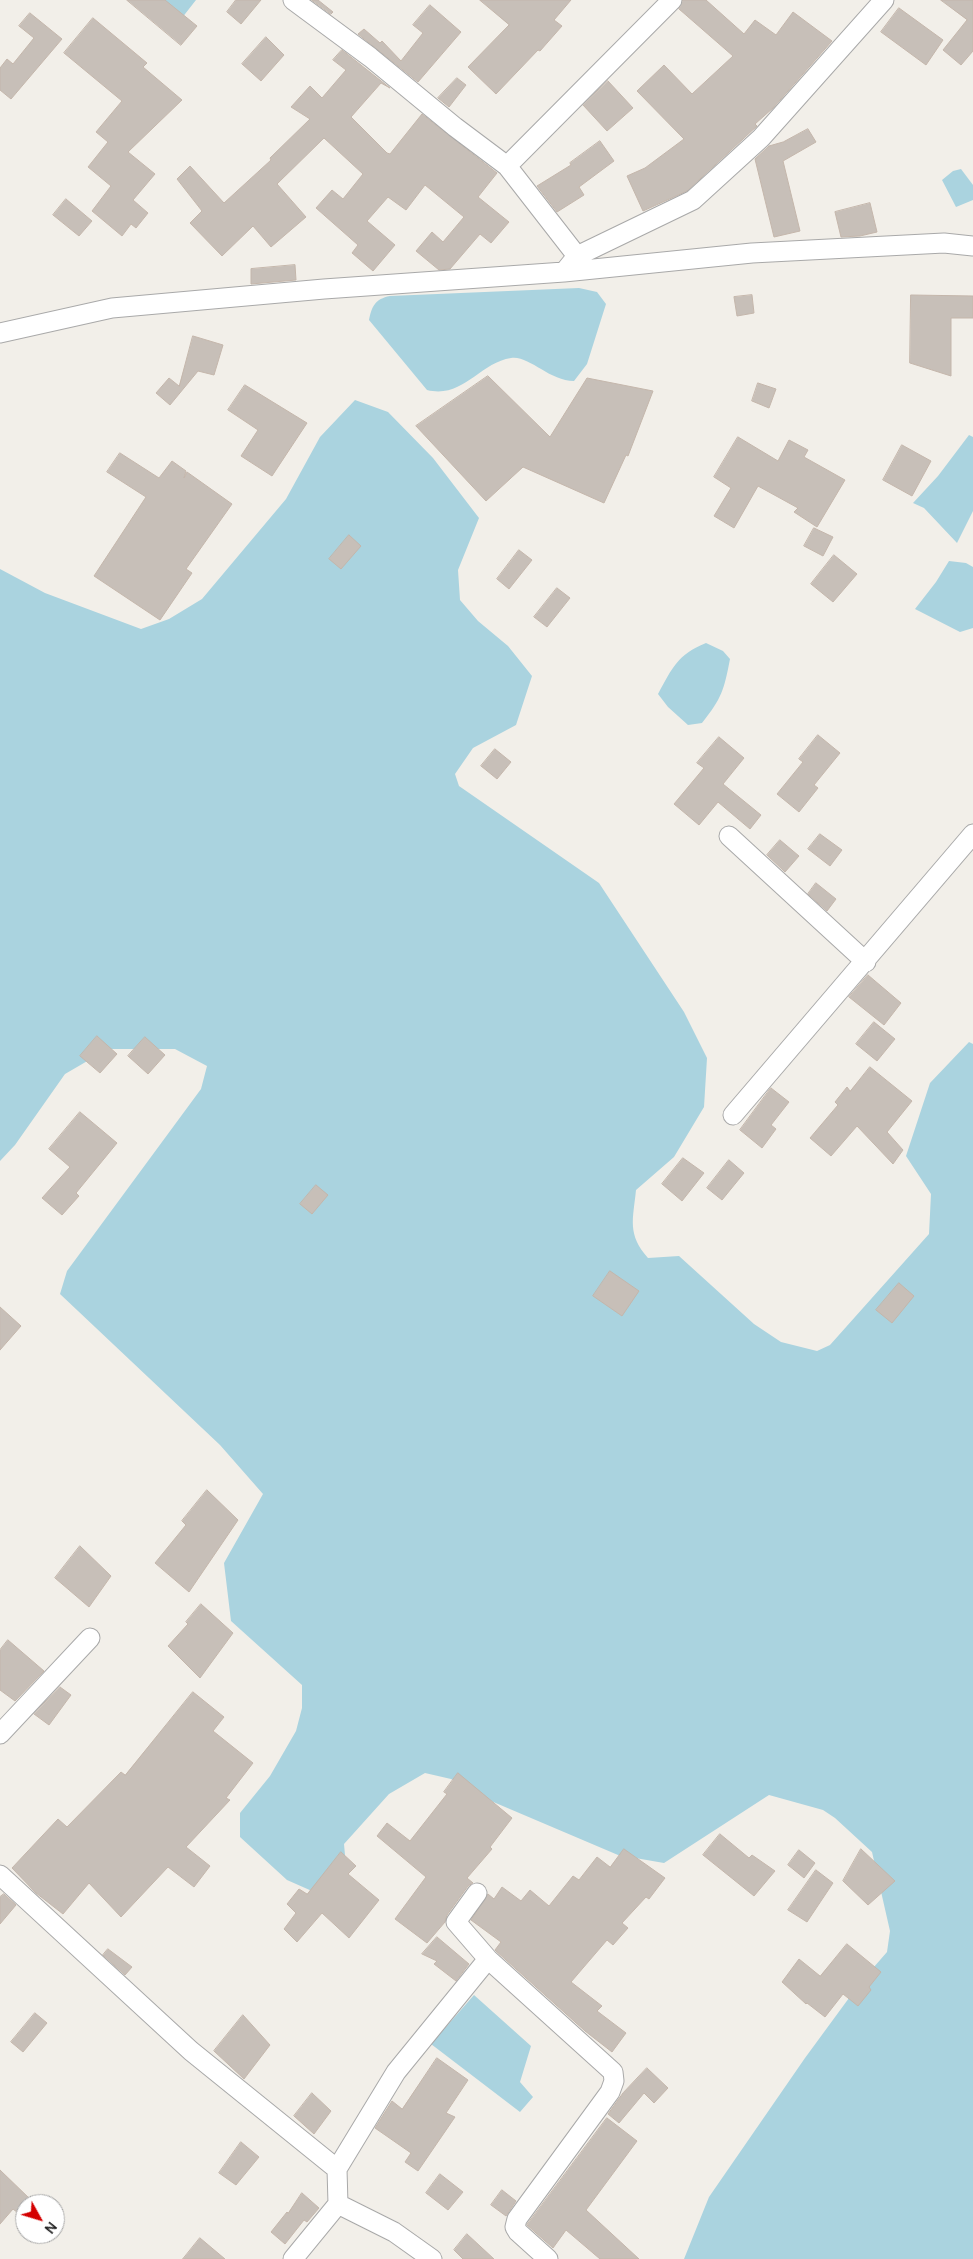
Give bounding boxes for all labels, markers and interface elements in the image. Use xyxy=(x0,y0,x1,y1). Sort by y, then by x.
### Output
north arrow xyxy=(15,2194,65,2244)
text: N xyxy=(41,2218,62,2238)

